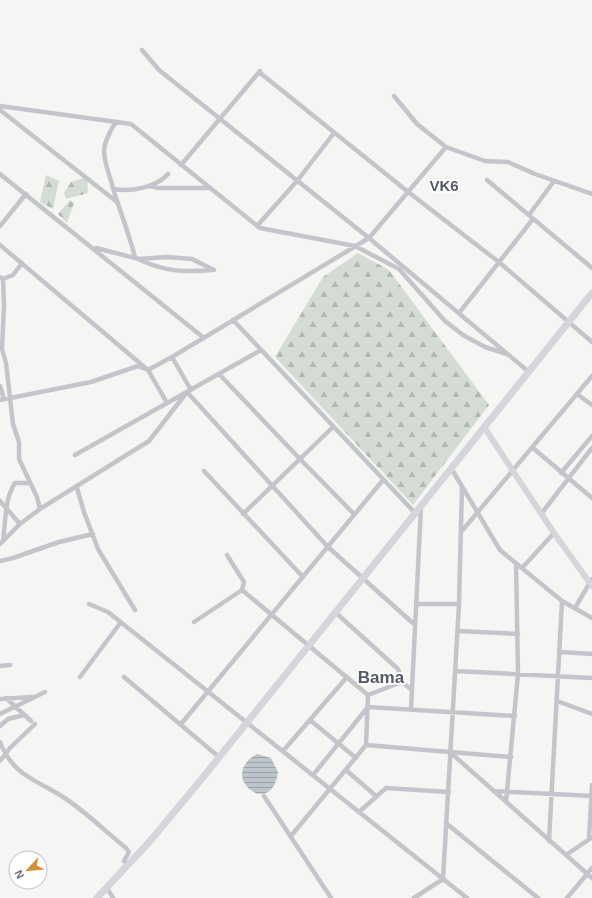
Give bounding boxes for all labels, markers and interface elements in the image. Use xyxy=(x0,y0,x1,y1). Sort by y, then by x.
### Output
district label: VK6 xyxy=(429,177,459,194)
district label: Bama xyxy=(358,668,405,687)
north arrow xyxy=(8,850,48,890)
text: N xyxy=(12,868,26,881)

